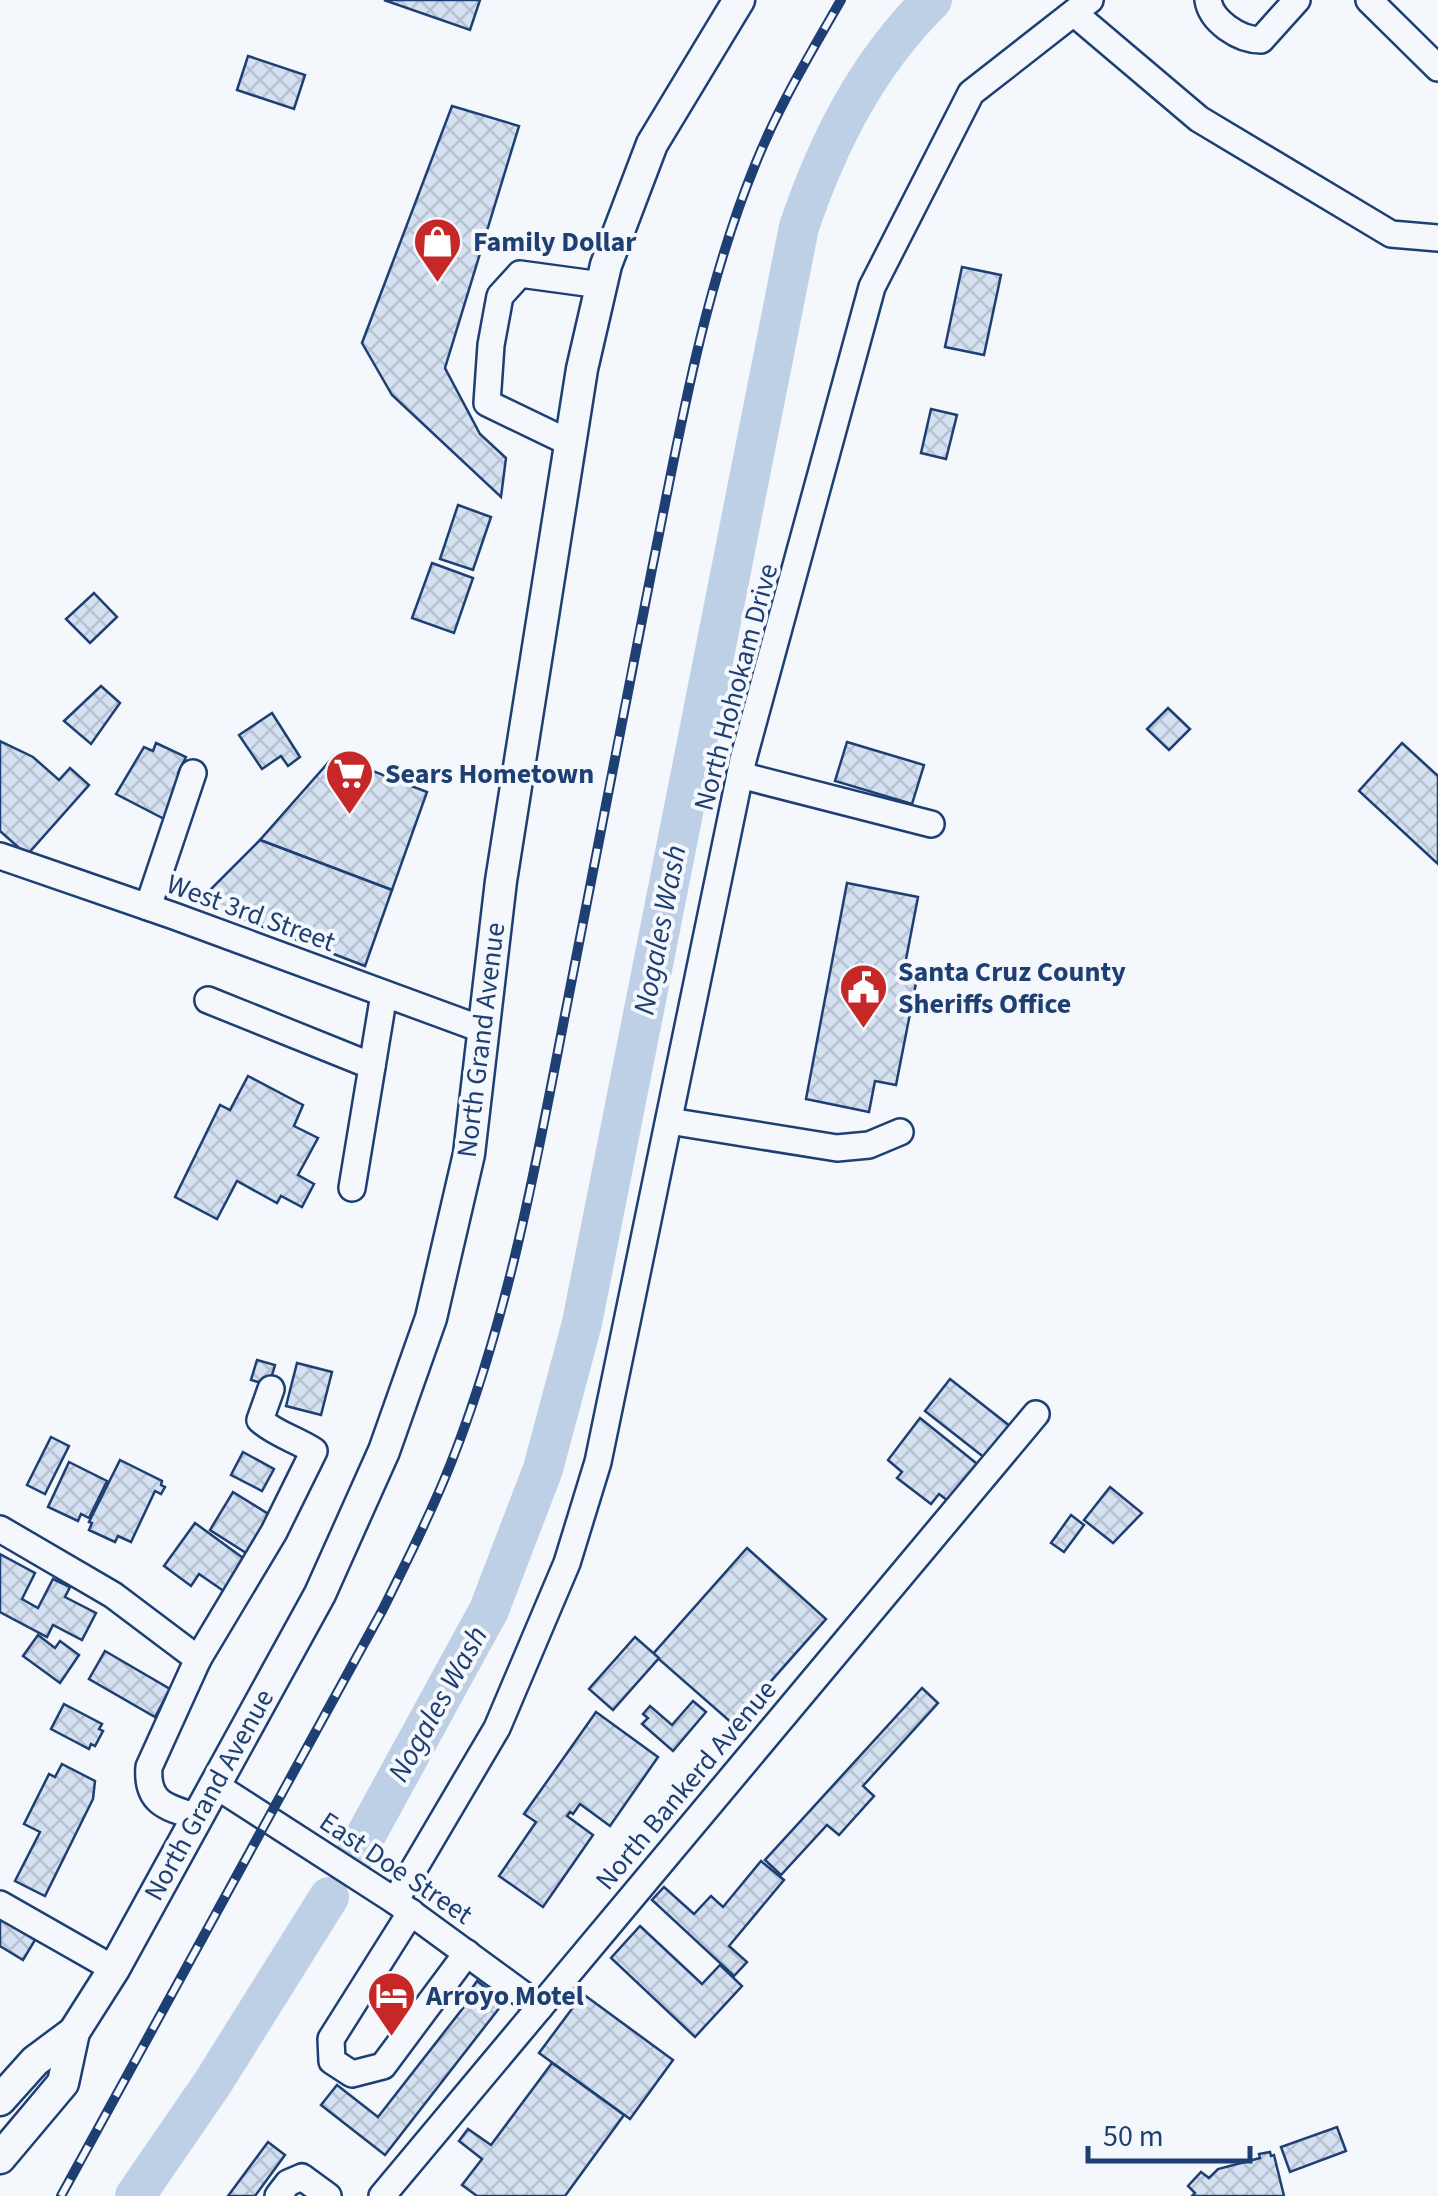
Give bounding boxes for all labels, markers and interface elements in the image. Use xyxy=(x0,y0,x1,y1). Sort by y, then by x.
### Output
shop icon: Family Dollar xyxy=(412,216,464,284)
place label: Family Dollar xyxy=(473,222,637,262)
street label: North Hohokam Drive xyxy=(684,559,788,815)
supermarket icon: Sears Hometown xyxy=(324,748,376,816)
place label: Sears Hometown xyxy=(385,754,594,794)
water label: Nogales Wash xyxy=(622,841,698,1019)
street label: West 3rd Street xyxy=(161,864,341,962)
street label: North Grand Avenue xyxy=(447,920,515,1160)
place label: Santa Cruz County Sheriffs Office xyxy=(898,952,1126,1024)
public building icon: Santa Cruz County Sheriffs Office xyxy=(837,962,889,1030)
water label: Nogales Wash xyxy=(377,1618,499,1790)
street label: North Bankerd Avenue xyxy=(586,1671,786,1899)
street label: North Grand Avenue xyxy=(134,1682,284,1908)
street label: East Doe Street xyxy=(311,1802,481,1934)
hotel icon: Arroyo Motel xyxy=(365,1970,417,2038)
place label: Arroyo Motel xyxy=(425,1976,584,2016)
scale bar xyxy=(1088,2101,1250,2163)
text: 50 m xyxy=(1103,2115,1164,2158)

